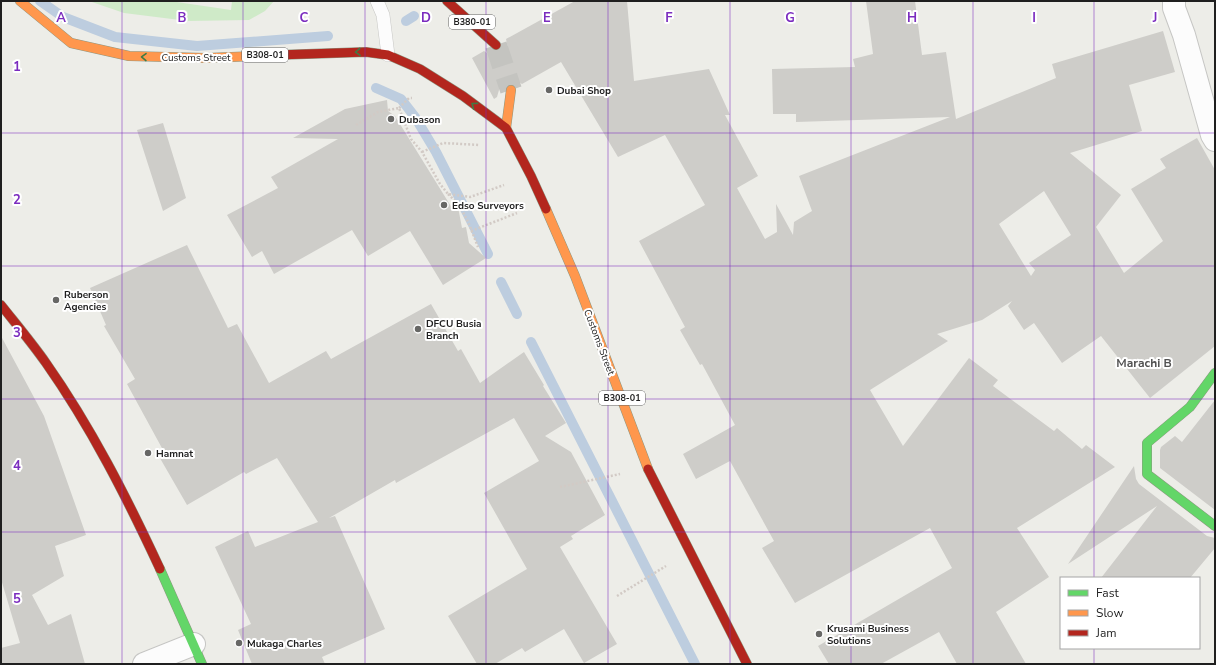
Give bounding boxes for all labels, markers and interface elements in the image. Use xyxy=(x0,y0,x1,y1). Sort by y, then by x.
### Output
text: A xyxy=(56,9,66,27)
text: B xyxy=(178,9,187,27)
text: C xyxy=(300,9,309,27)
text: D xyxy=(421,9,431,27)
text: E xyxy=(543,9,551,27)
text: F xyxy=(665,9,673,27)
text: G xyxy=(785,9,795,27)
text: H xyxy=(907,9,917,27)
text: I xyxy=(1032,9,1036,27)
text: J xyxy=(1152,9,1157,27)
road number: B380-01 xyxy=(449,15,495,29)
road number: B308-01 xyxy=(242,48,288,62)
one-way arrow xyxy=(355,48,361,56)
street label: Customs Street xyxy=(161,51,231,65)
one-way arrow xyxy=(141,53,147,61)
text: 1 xyxy=(13,58,21,76)
place label: Dubai Shop xyxy=(557,84,611,98)
marker: Dubai Shop xyxy=(544,85,554,95)
one-way arrow xyxy=(472,103,479,110)
place label: Dubason xyxy=(399,113,441,127)
marker: Dubason xyxy=(386,114,396,124)
text: 2 xyxy=(13,191,21,209)
place label: Edso Surveyors xyxy=(452,199,524,213)
marker: Edso Surveyors xyxy=(439,200,449,210)
place label: Ruberson Agencies xyxy=(64,288,109,314)
marker: Ruberson Agencies xyxy=(51,295,61,305)
street label: Customs Street xyxy=(580,308,618,378)
place label: DFCU Busia Branch xyxy=(426,317,482,343)
text: 3 xyxy=(13,324,21,342)
marker: DFCU Busia Branch xyxy=(413,324,423,334)
district label: Marachi B xyxy=(1116,355,1172,371)
road number: B308-01 xyxy=(599,391,645,405)
place label: Hamnat xyxy=(156,447,193,461)
marker: Hamnat xyxy=(143,448,153,458)
text: 4 xyxy=(13,457,21,475)
legend xyxy=(1060,577,1200,649)
text: Fast xyxy=(1096,585,1119,601)
text: 5 xyxy=(13,590,21,608)
text: Slow xyxy=(1096,605,1124,621)
place label: Krusami Business Solutions xyxy=(827,622,909,648)
text: Jam xyxy=(1095,625,1117,641)
marker: Krusami Business Solutions xyxy=(814,629,824,639)
place label: Mukaga Charles xyxy=(247,637,322,651)
marker: Mukaga Charles xyxy=(234,638,244,648)

